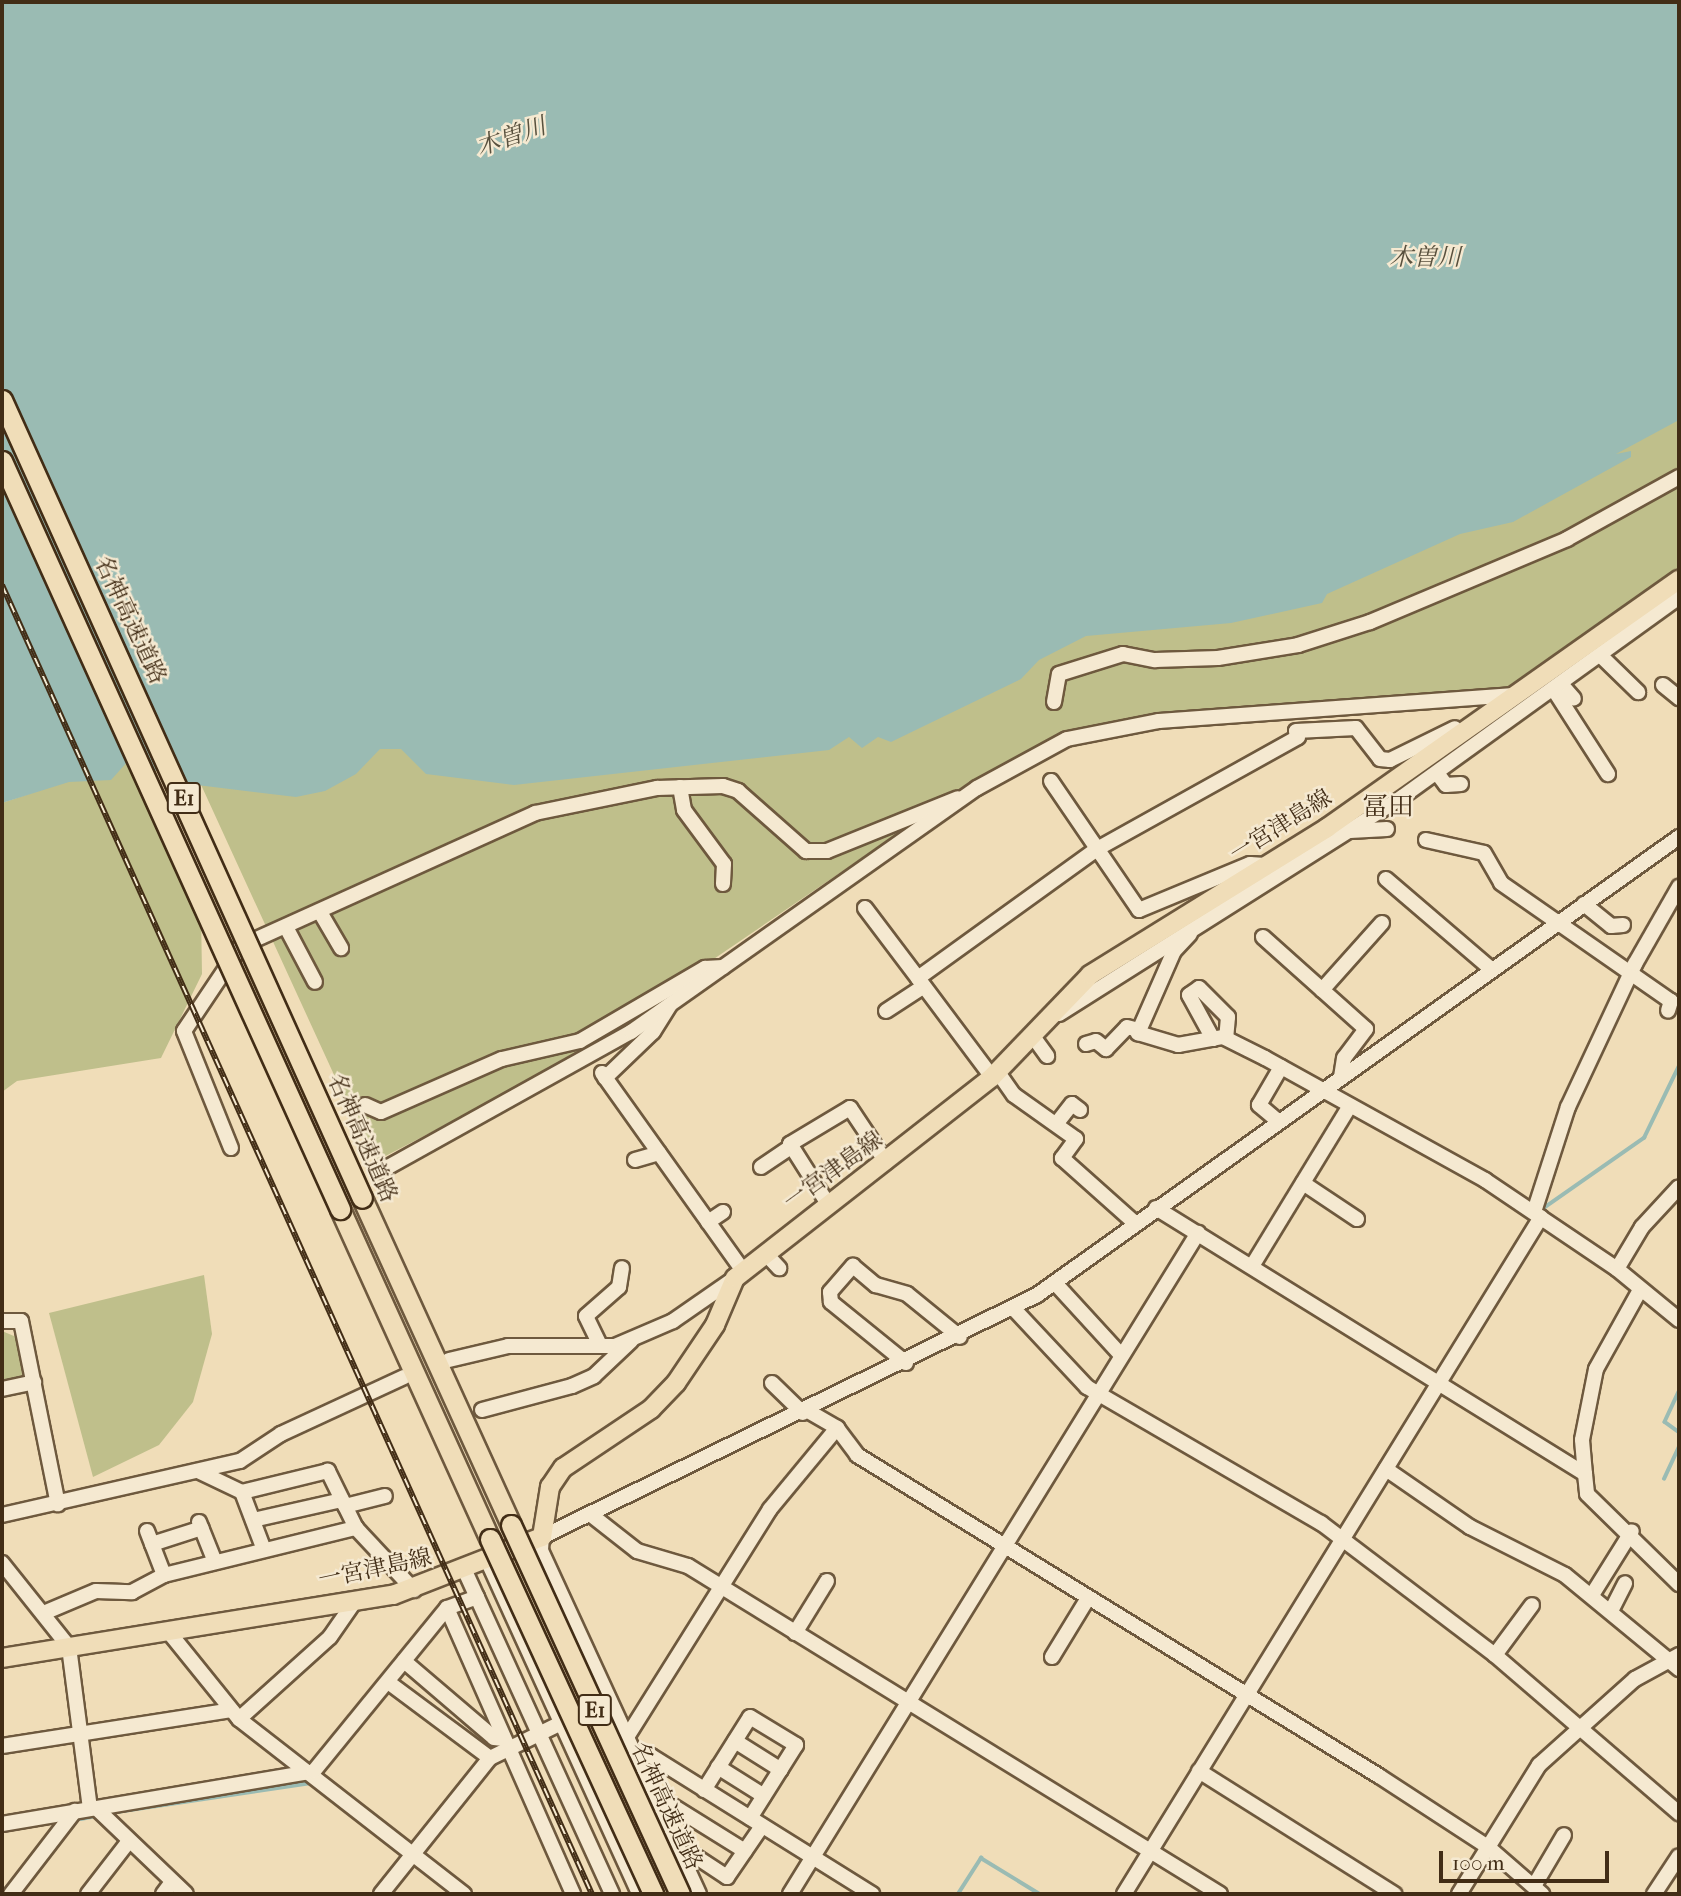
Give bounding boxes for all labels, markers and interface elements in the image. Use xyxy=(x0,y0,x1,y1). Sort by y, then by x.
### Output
water label: 木曽川 xyxy=(472,112,550,162)
water label: 木曽川 xyxy=(1389,244,1461,272)
street label: 名神高速道路 xyxy=(88,552,172,688)
road number: E1 xyxy=(166,780,202,816)
street label: 一宮津島線 xyxy=(1225,784,1337,868)
district label: 冨田 xyxy=(1362,791,1414,823)
street label: 名神高速道路 xyxy=(321,1069,403,1207)
street label: 一宮津島線 xyxy=(778,1126,888,1216)
street label: 一宮津島線 xyxy=(316,1544,434,1594)
road number: E1 xyxy=(578,1692,612,1728)
street label: 名神高速道路 xyxy=(624,1738,708,1874)
scale bar xyxy=(1443,1836,1613,1880)
text: 100 m xyxy=(1452,1851,1505,1875)

